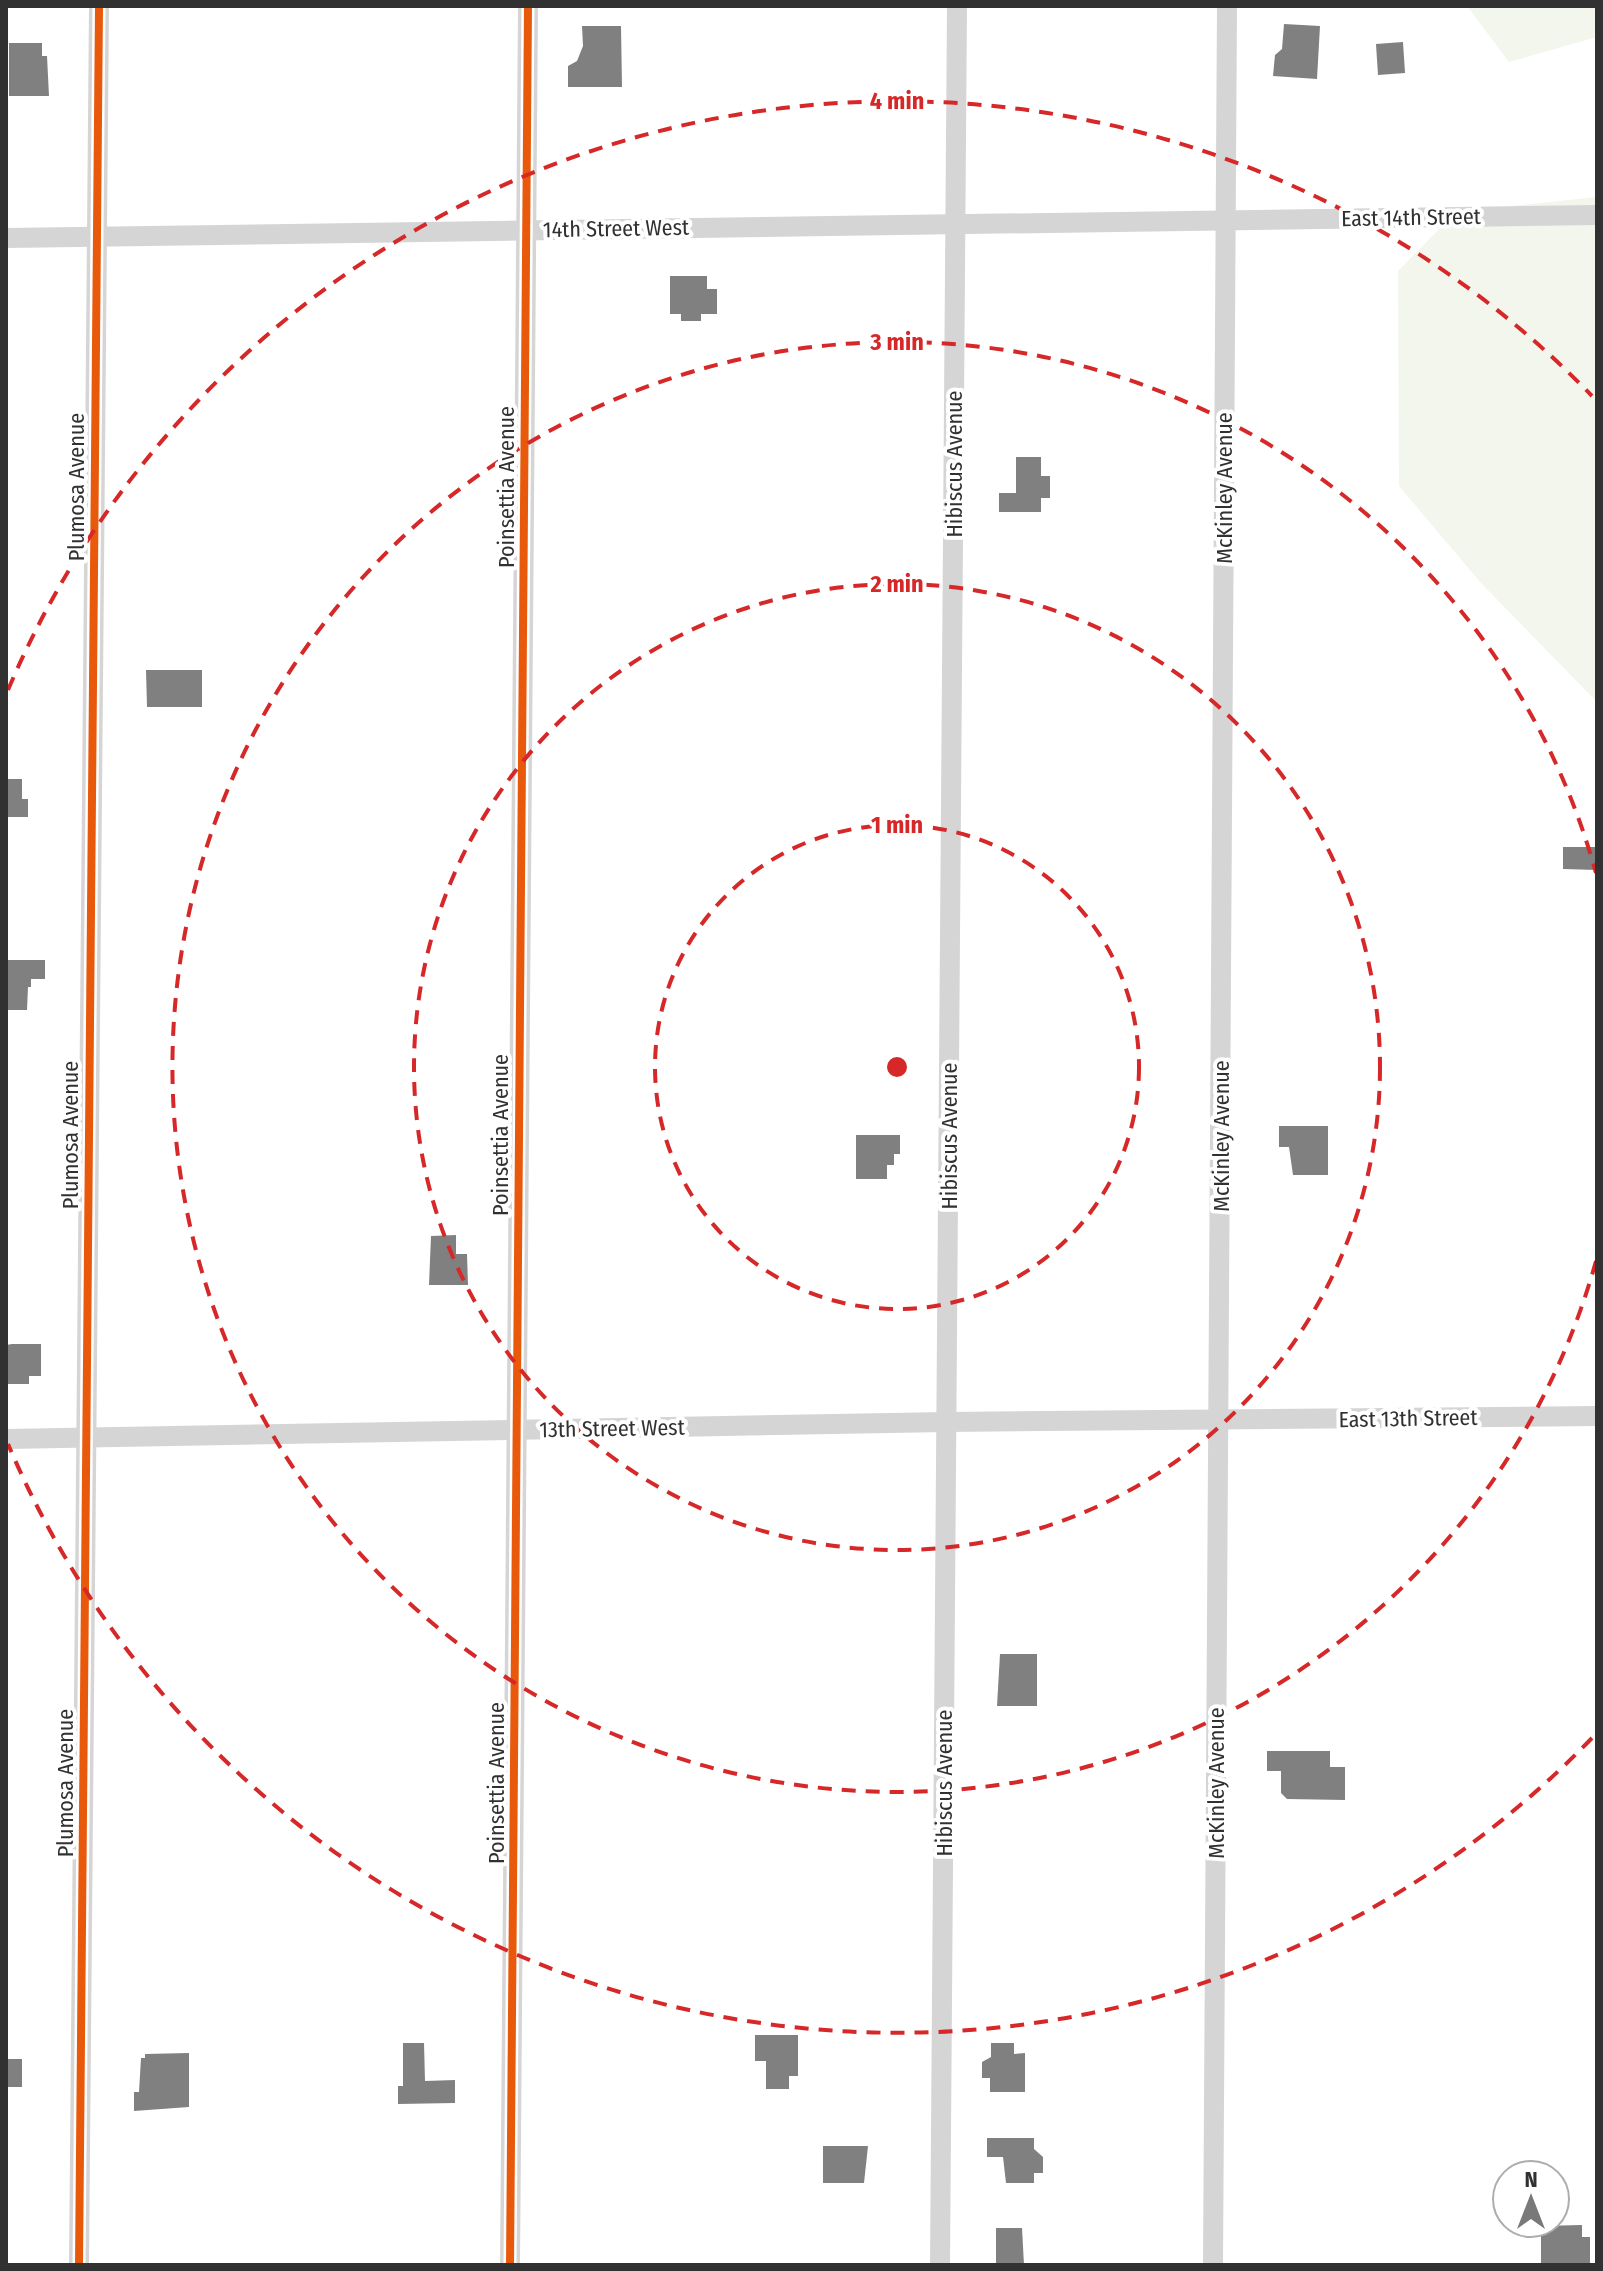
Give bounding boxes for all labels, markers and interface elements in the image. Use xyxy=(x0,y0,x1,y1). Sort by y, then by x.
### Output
text: 4 min xyxy=(870,87,924,115)
street label: East 14th Street xyxy=(1341,203,1482,232)
street label: 14th Street West xyxy=(543,214,690,243)
text: 3 min xyxy=(869,328,924,356)
street label: Hibiscus Avenue xyxy=(941,391,968,537)
street label: Poinsettia Avenue xyxy=(493,406,520,568)
street label: McKinley Avenue xyxy=(1211,412,1238,564)
street label: Plumosa Avenue xyxy=(63,413,90,561)
text: 2 min xyxy=(869,570,924,598)
text: 1 min xyxy=(871,811,923,839)
centre of rings xyxy=(883,1053,911,1081)
street label: Poinsettia Avenue xyxy=(487,1054,514,1216)
street label: McKinley Avenue xyxy=(1208,1060,1235,1212)
street label: Plumosa Avenue xyxy=(57,1061,84,1209)
street label: Hibiscus Avenue xyxy=(936,1063,963,1209)
street label: East 13th Street xyxy=(1338,1404,1479,1433)
street label: 13th Street West xyxy=(539,1414,686,1443)
street label: Poinsettia Avenue xyxy=(483,1702,510,1864)
street label: McKinley Avenue xyxy=(1203,1707,1230,1859)
street label: Plumosa Avenue xyxy=(52,1709,79,1857)
street label: Hibiscus Avenue xyxy=(931,1710,958,1856)
north arrow xyxy=(1491,2159,1571,2239)
text: N xyxy=(1524,2166,1538,2193)

